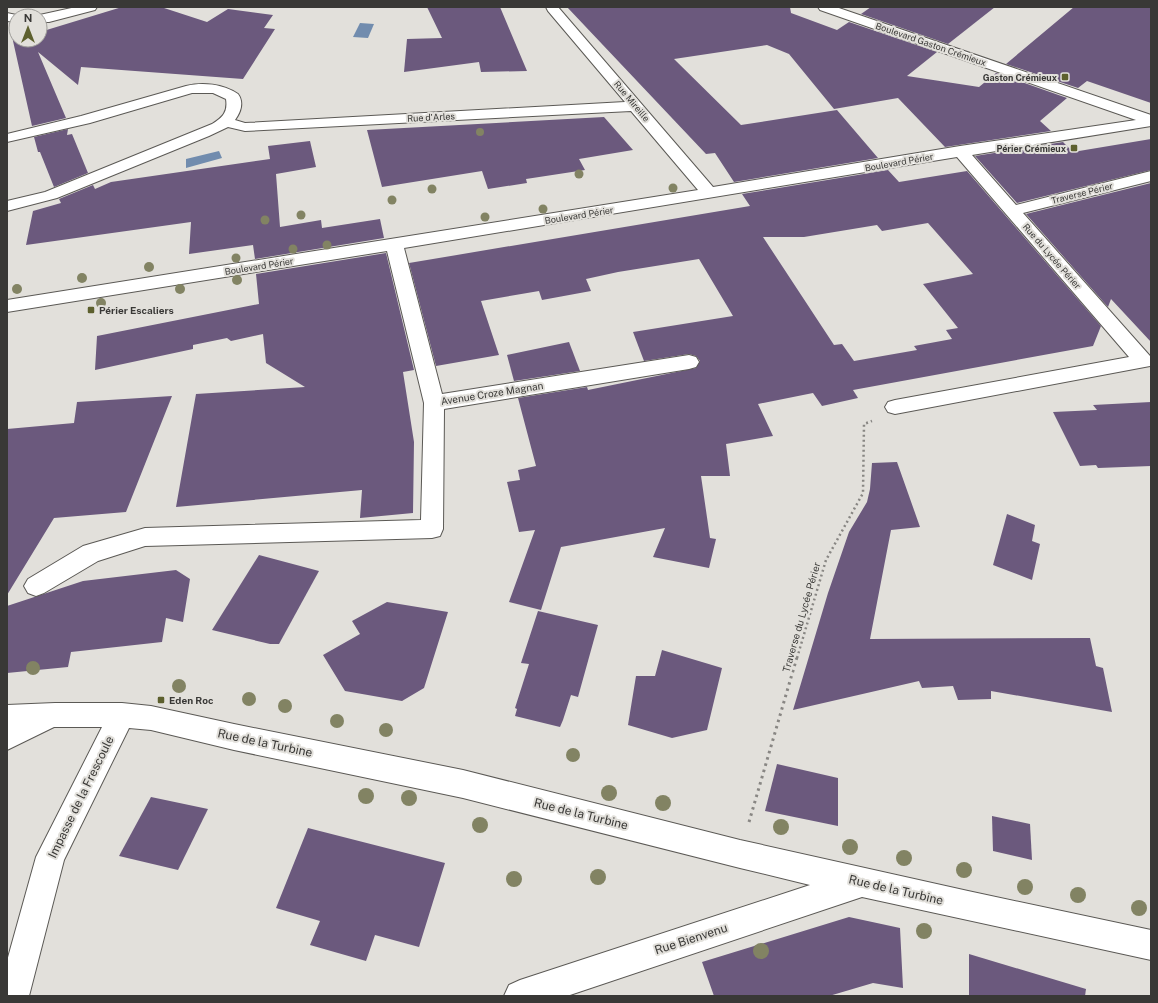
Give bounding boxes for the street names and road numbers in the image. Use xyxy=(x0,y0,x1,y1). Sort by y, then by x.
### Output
street label: Boulevard Gaston Crémieux xyxy=(874,20,988,68)
street label: Rue Mireille xyxy=(612,78,652,124)
street label: Rue d'Arles xyxy=(407,110,456,124)
street label: Boulevard Périer xyxy=(864,150,935,173)
street label: Traverse Périer xyxy=(1050,180,1114,206)
street label: Boulevard Périer xyxy=(544,204,615,226)
street label: Rue du Lycée Périer xyxy=(1021,221,1084,291)
street label: Boulevard Périer xyxy=(224,255,295,277)
street label: Avenue Croze Magnan xyxy=(440,379,544,407)
street label: Traverse du Lycée Périer xyxy=(780,560,823,673)
street label: Rue de la Turbine xyxy=(216,726,314,760)
street label: Impasse de la Frescoule xyxy=(45,734,117,860)
street label: Rue de la Turbine xyxy=(532,796,630,833)
street label: Rue de la Turbine xyxy=(847,872,945,908)
street label: Rue Bienvenu xyxy=(653,921,729,957)

